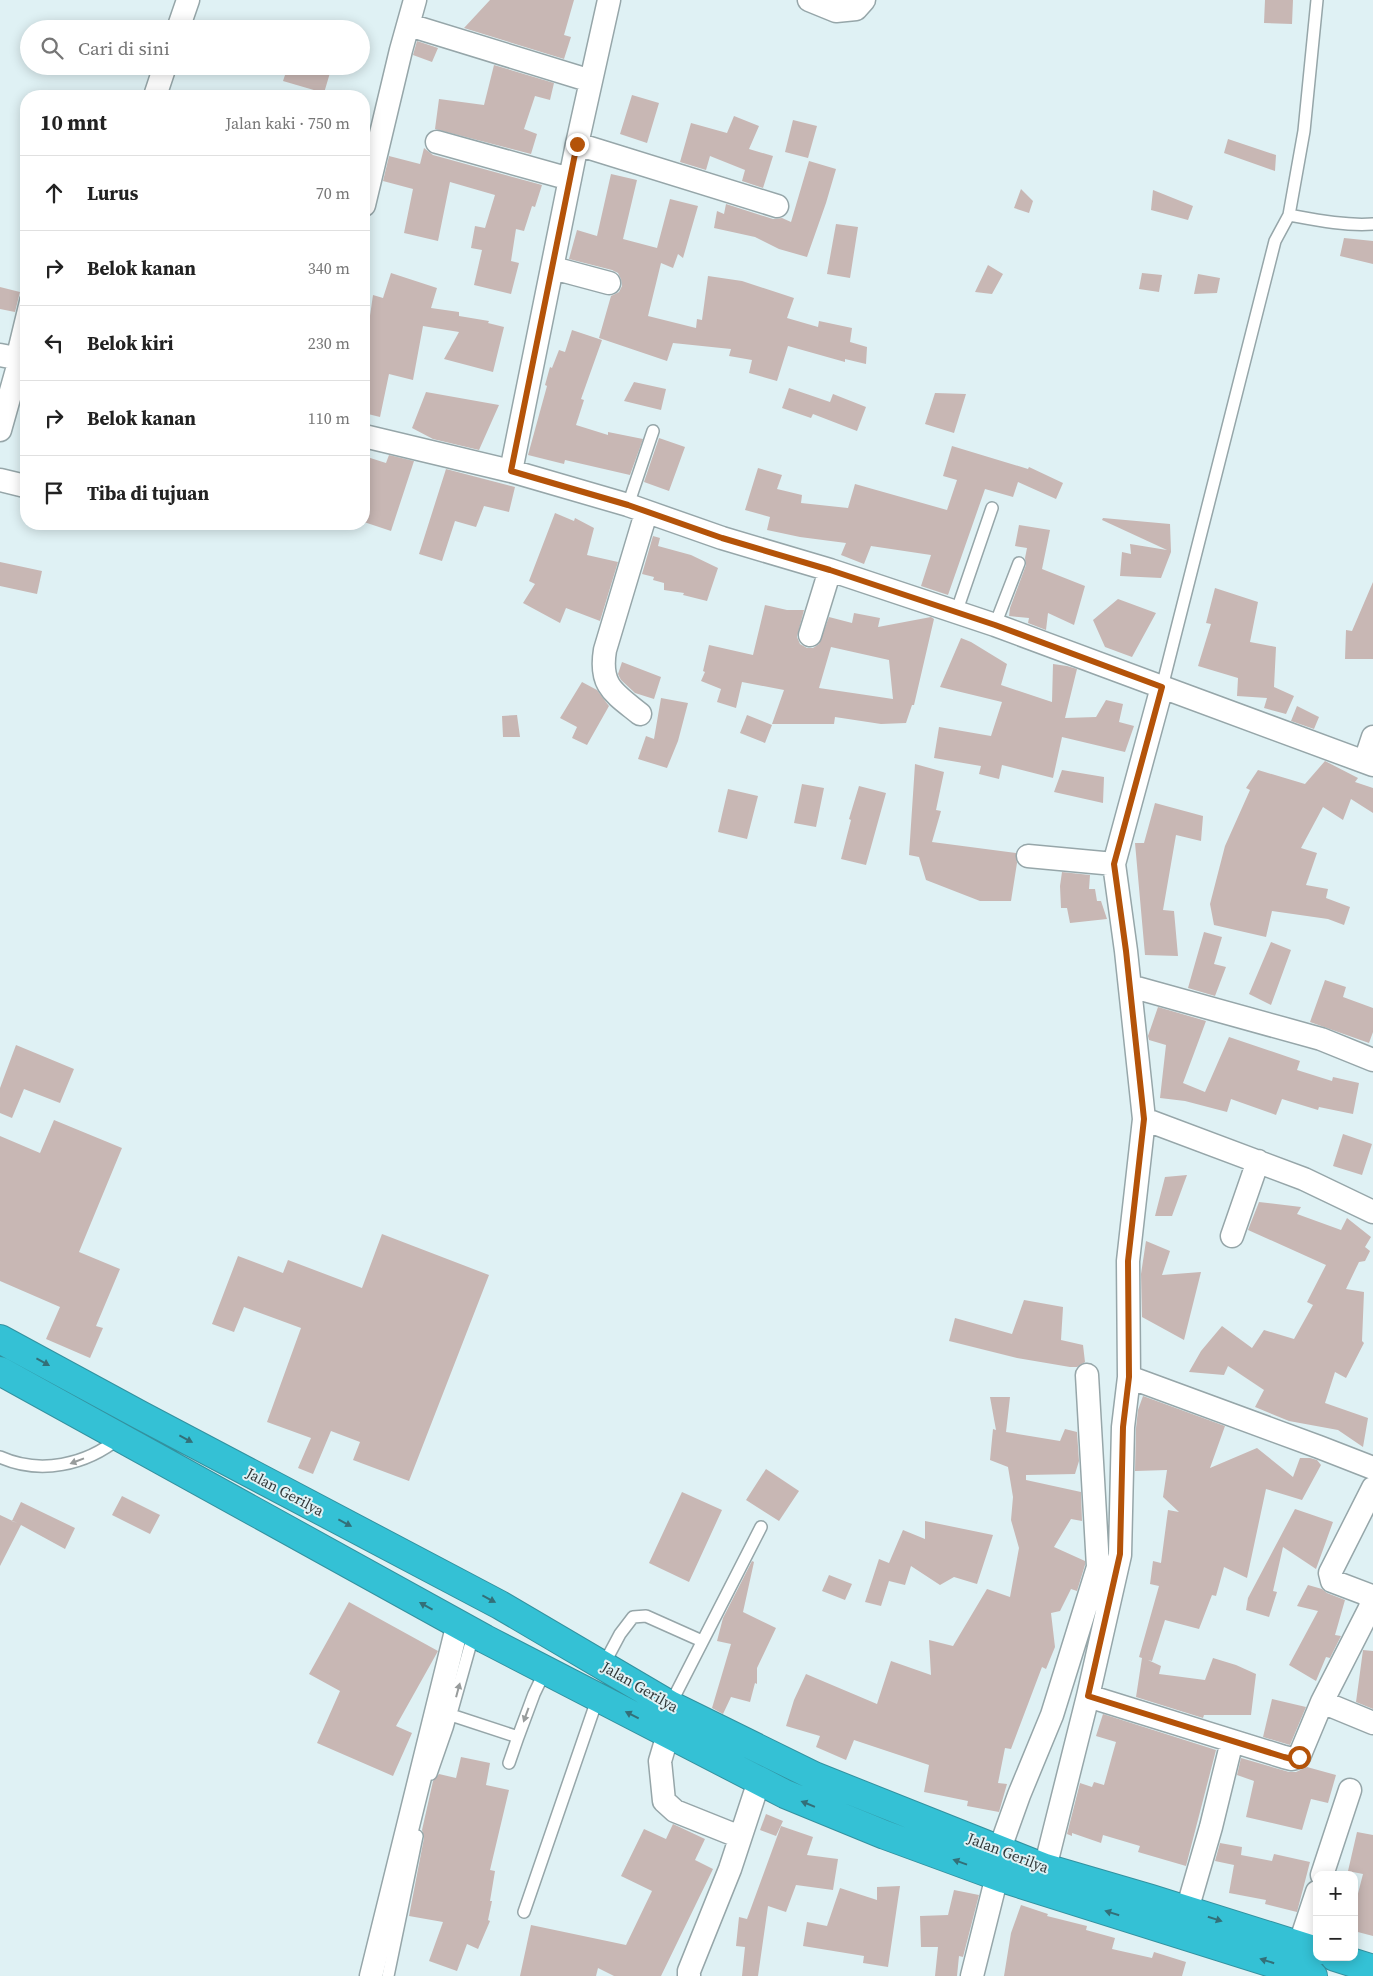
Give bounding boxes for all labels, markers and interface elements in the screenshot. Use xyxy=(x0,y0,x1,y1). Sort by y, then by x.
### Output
search box xyxy=(20,20,370,75)
icon: search xyxy=(38,34,66,62)
text: Cari di sini xyxy=(78,35,170,61)
text: 10 mnt xyxy=(40,108,107,137)
text: Jalan kaki · 750 m xyxy=(225,112,350,134)
route end xyxy=(566,133,589,156)
icon: ahead xyxy=(40,179,68,207)
text: Lurus xyxy=(87,180,138,206)
text: 70 m xyxy=(316,182,350,204)
icon: right xyxy=(40,254,68,282)
text: Belok kanan xyxy=(87,255,196,281)
text: 340 m xyxy=(308,257,350,279)
icon: left xyxy=(40,329,68,357)
text: Belok kiri xyxy=(87,330,174,356)
text: 230 m xyxy=(308,332,350,354)
icon: right xyxy=(40,404,68,432)
text: Belok kanan xyxy=(87,405,196,431)
text: 110 m xyxy=(308,407,350,429)
icon: arrive xyxy=(40,479,68,507)
text: Tiba di tujuan xyxy=(87,480,209,506)
one-way arrow xyxy=(35,1358,50,1366)
one-way arrow xyxy=(178,1435,193,1443)
one-way arrow xyxy=(70,1457,84,1465)
street label: Jalan Gerilya xyxy=(242,1462,328,1521)
one-way arrow xyxy=(338,1519,352,1527)
one-way arrow xyxy=(481,1595,496,1603)
one-way arrow xyxy=(419,1602,434,1610)
street label: Jalan Gerilya xyxy=(597,1656,683,1717)
one-way arrow xyxy=(454,1683,462,1698)
one-way arrow xyxy=(522,1708,529,1723)
one-way arrow xyxy=(624,1711,639,1719)
route start xyxy=(1288,1746,1311,1769)
one-way arrow xyxy=(801,1799,815,1807)
street label: Jalan Gerilya xyxy=(964,1827,1052,1878)
one-way arrow xyxy=(952,1858,967,1865)
map controls xyxy=(1313,1871,1358,1961)
button: + xyxy=(1313,1871,1358,1916)
one-way arrow xyxy=(1104,1908,1119,1916)
one-way arrow xyxy=(1208,1916,1223,1924)
button: − xyxy=(1313,1916,1358,1961)
one-way arrow xyxy=(1259,1957,1274,1965)

